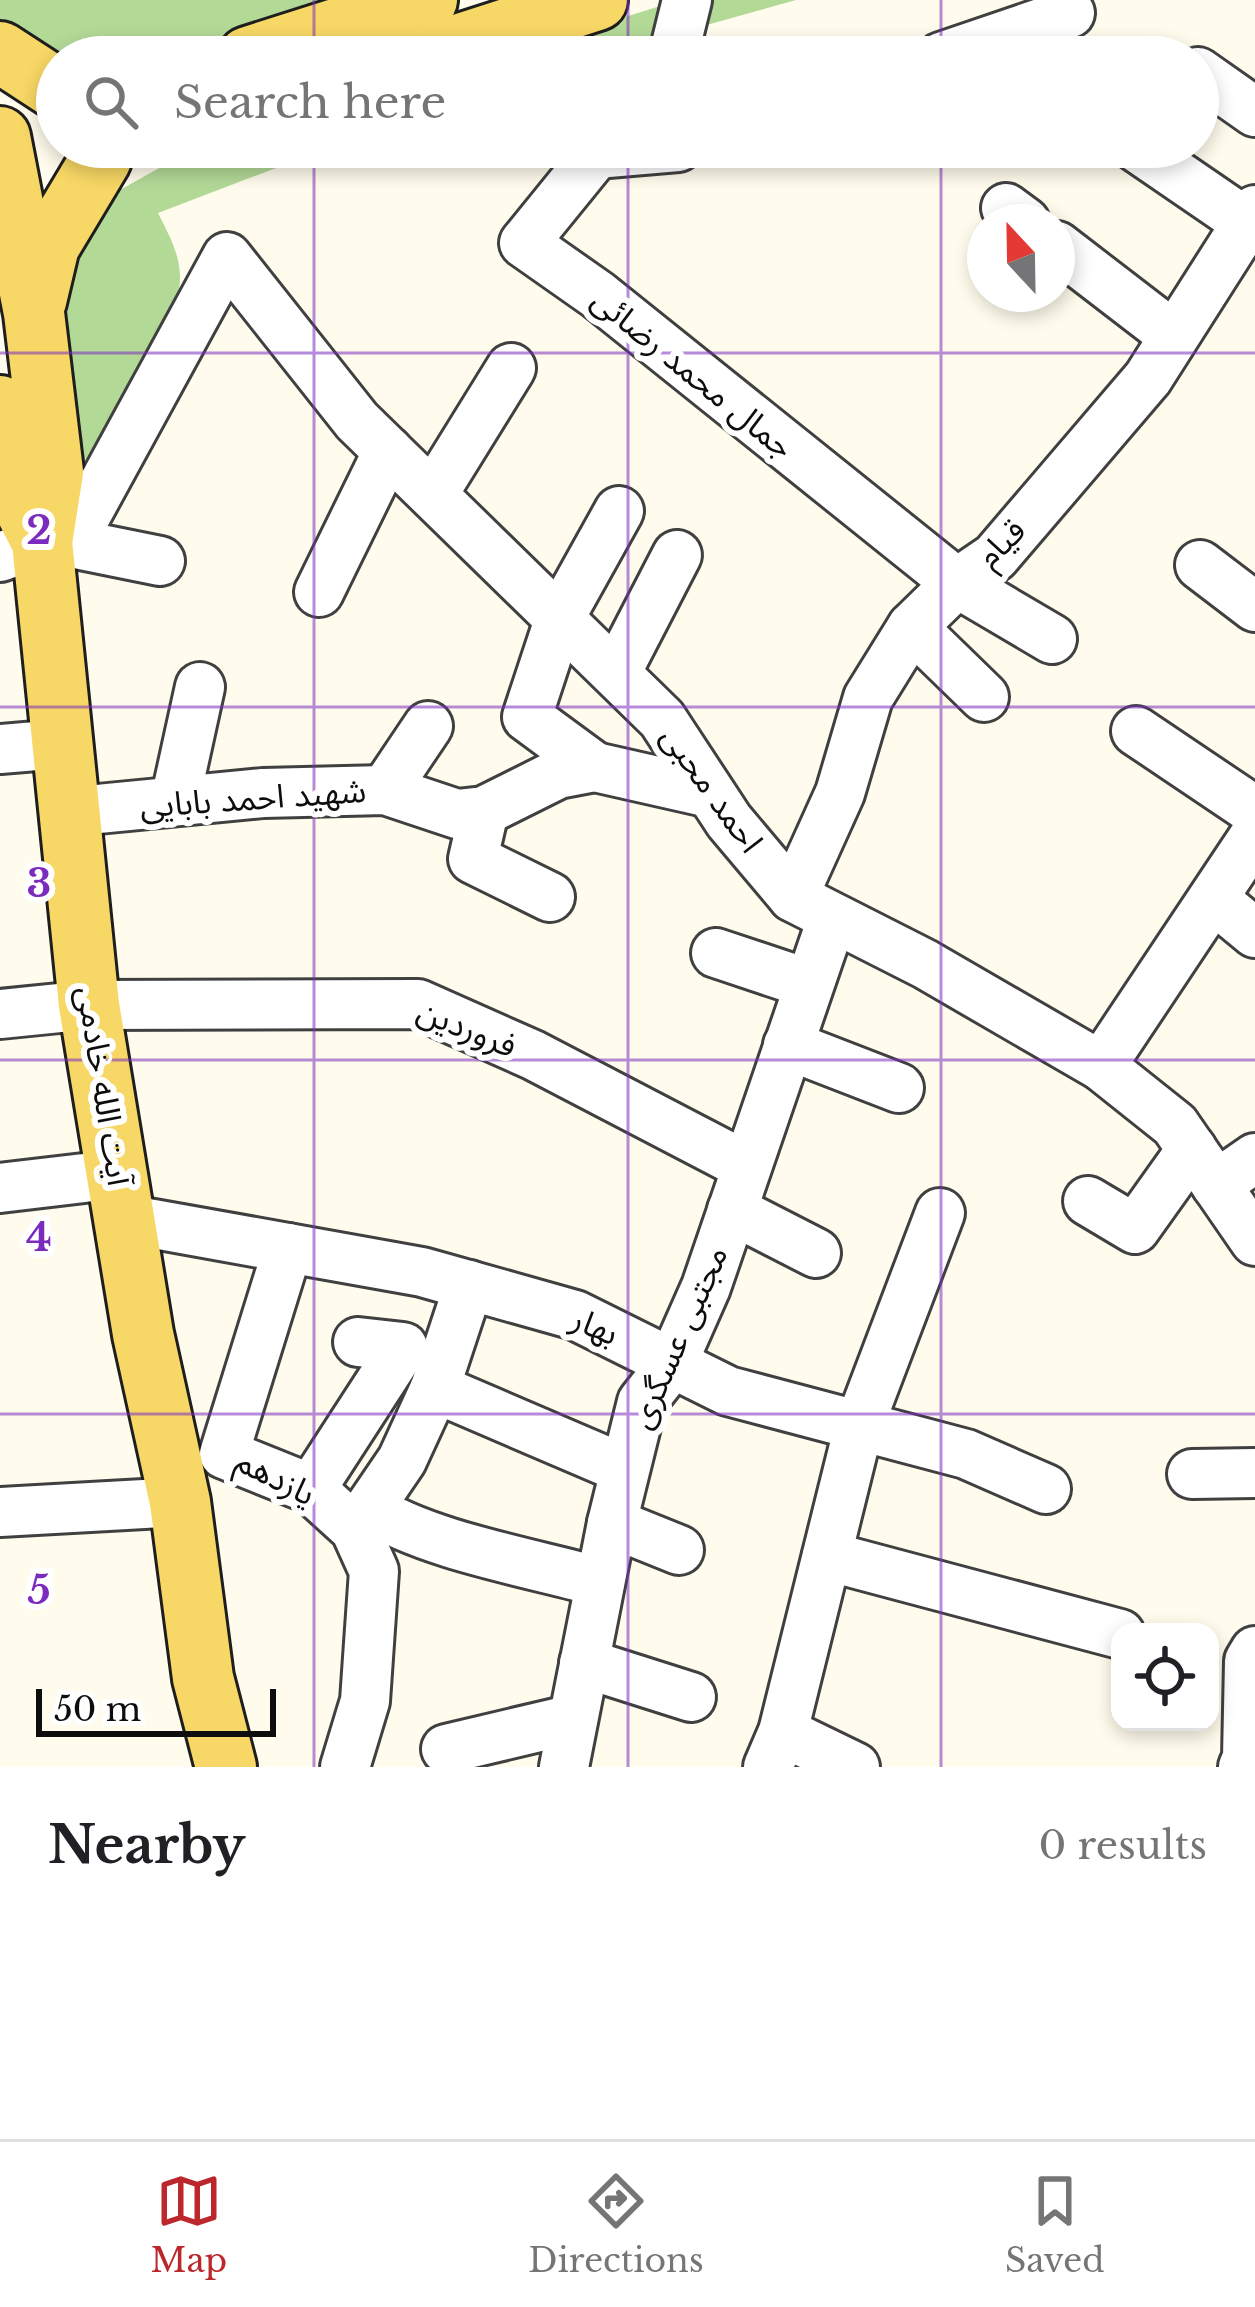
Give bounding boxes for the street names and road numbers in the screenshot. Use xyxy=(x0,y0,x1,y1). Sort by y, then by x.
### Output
street label: جمال محمد رضائی xyxy=(583,279,803,467)
street label: قیام xyxy=(968,510,1037,579)
street label: احمد محبی xyxy=(652,717,772,861)
street label: شهید احمد بابایی xyxy=(139,770,367,826)
street label: آیت الله خادمی xyxy=(68,983,140,1190)
street label: فروردین xyxy=(411,990,523,1066)
street label: مجتبی عسگری xyxy=(620,1239,736,1435)
street label: بهار xyxy=(564,1297,625,1354)
street label: یازدهم xyxy=(227,1440,323,1519)

